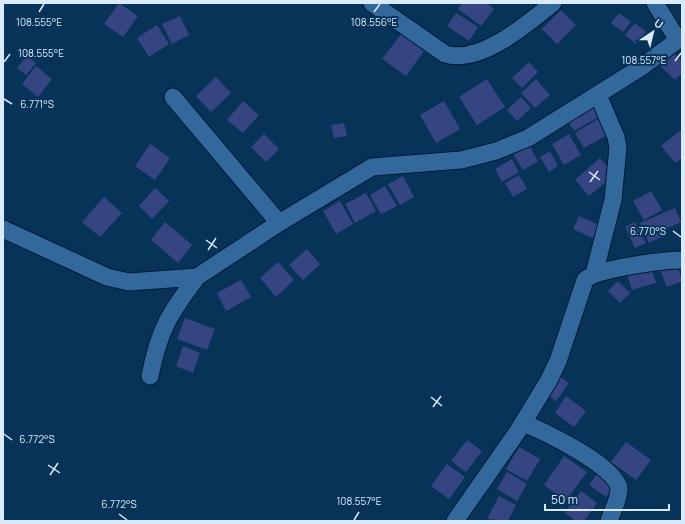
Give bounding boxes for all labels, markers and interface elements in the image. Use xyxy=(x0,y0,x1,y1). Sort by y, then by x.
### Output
north arrow xyxy=(633,12,673,52)
text: 108.555°E xyxy=(16,15,62,29)
text: 108.556°E xyxy=(351,15,397,29)
text: U xyxy=(651,15,667,32)
text: 108.555°E xyxy=(18,46,64,60)
text: 108.557°E xyxy=(621,53,667,67)
text: 6.771°S xyxy=(20,97,54,111)
text: 6.770°S xyxy=(630,224,666,238)
text: 6.772°S xyxy=(19,432,55,446)
scale bar xyxy=(545,486,669,512)
text: 50 m xyxy=(551,491,578,508)
text: 108.557°E xyxy=(336,494,382,508)
text: 6.772°S xyxy=(101,497,137,511)

